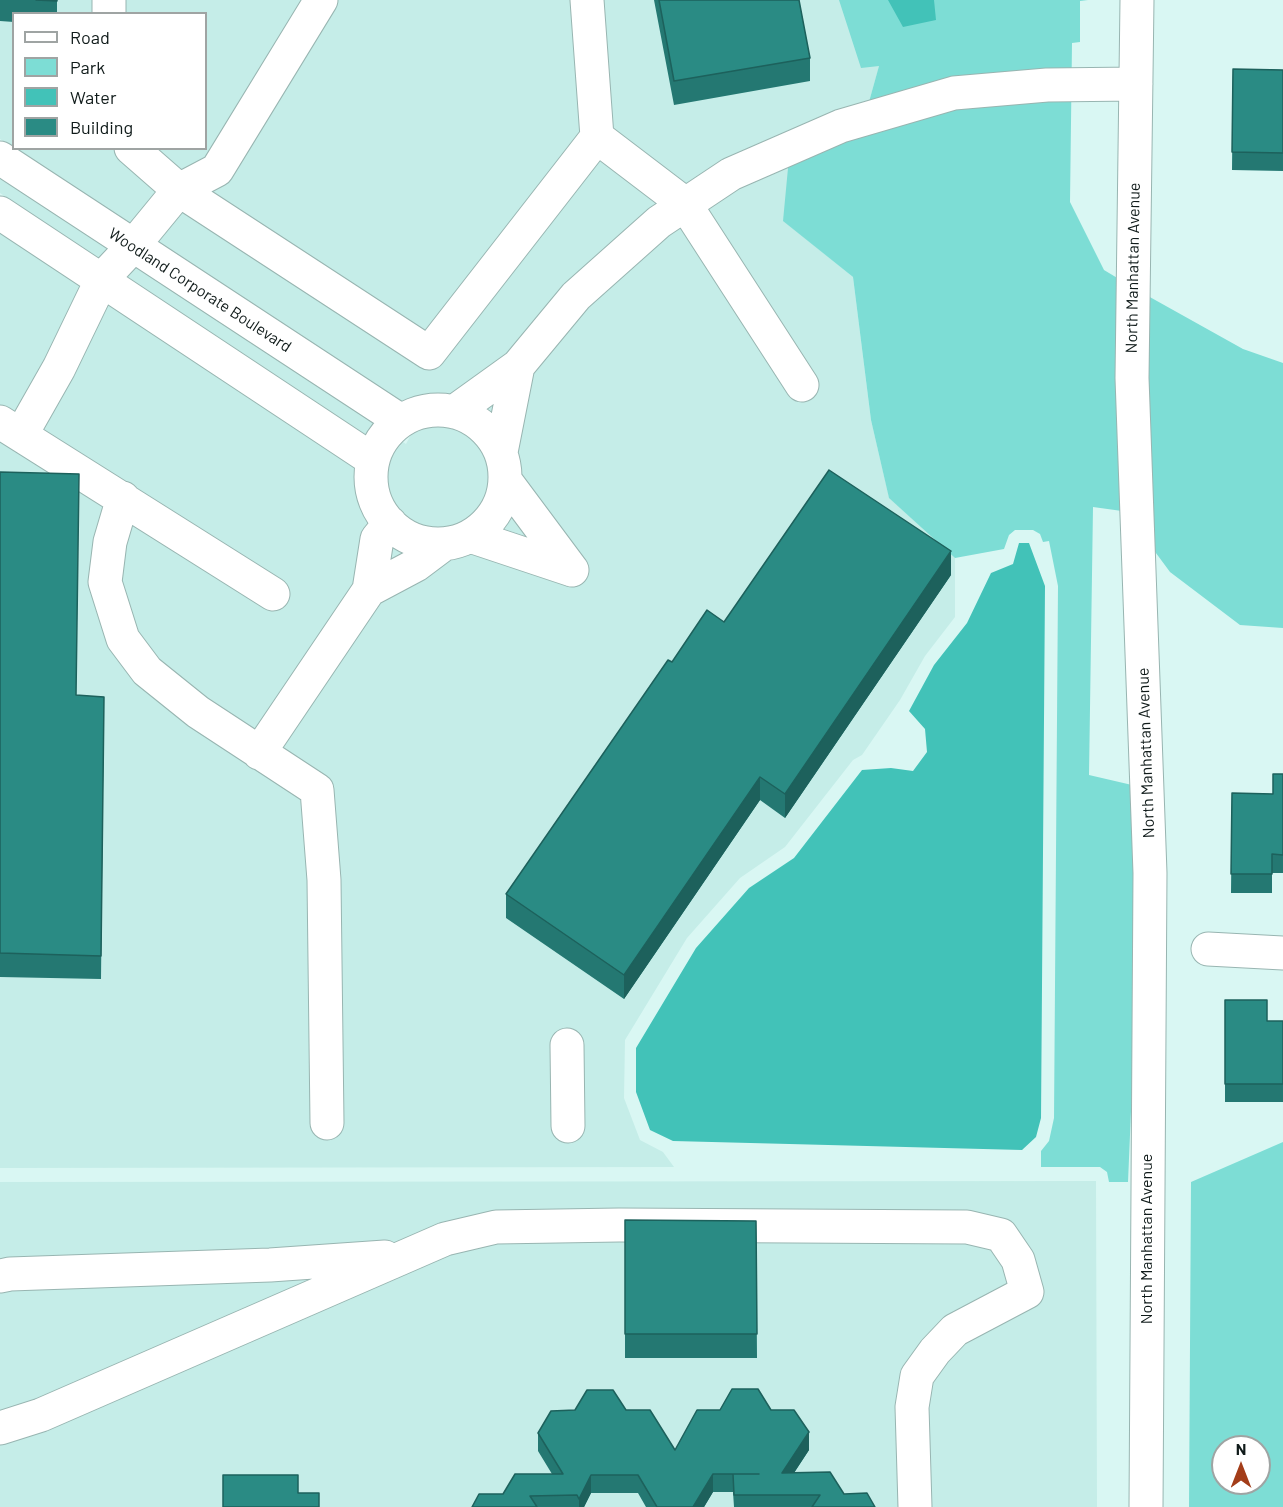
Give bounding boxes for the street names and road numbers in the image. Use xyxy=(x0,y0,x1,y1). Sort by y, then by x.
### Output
street label: North Manhattan Avenue xyxy=(1122,183,1144,353)
street label: Woodland Corporate Boulevard xyxy=(105,224,295,356)
street label: North Manhattan Avenue xyxy=(1133,667,1159,839)
street label: North Manhattan Avenue xyxy=(1137,1154,1157,1324)

